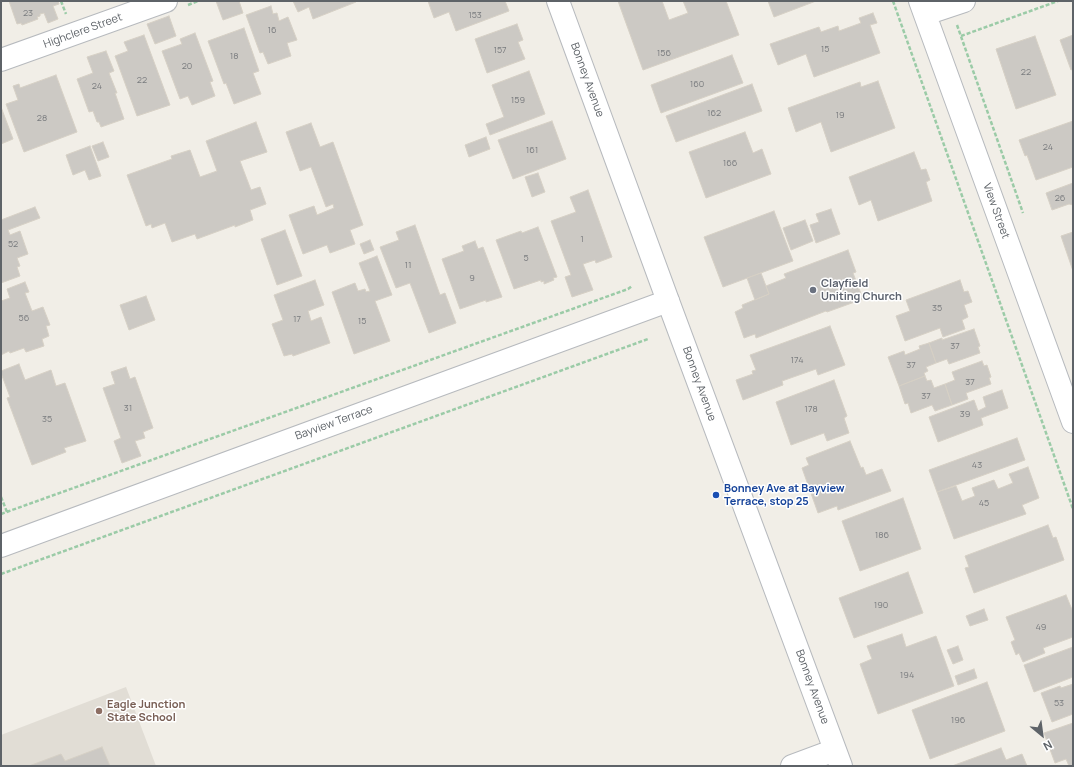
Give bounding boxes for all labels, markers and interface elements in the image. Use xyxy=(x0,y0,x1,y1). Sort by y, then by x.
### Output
house number: 23 xyxy=(23,8,33,18)
house number: 153 xyxy=(468,10,482,20)
street label: Highclere Street xyxy=(42,11,124,51)
house number: 16 xyxy=(267,25,277,35)
street label: Bonney Avenue xyxy=(567,41,607,119)
house number: 15 xyxy=(821,44,829,54)
house number: 157 xyxy=(493,45,507,55)
house number: 156 xyxy=(657,48,671,58)
house number: 18 xyxy=(230,51,238,61)
house number: 20 xyxy=(182,61,192,71)
house number: 22 xyxy=(1021,67,1031,77)
house number: 22 xyxy=(137,75,147,85)
house number: 160 xyxy=(690,79,704,89)
house number: 24 xyxy=(92,81,102,91)
house number: 159 xyxy=(511,95,525,105)
house number: 162 xyxy=(707,108,721,118)
house number: 19 xyxy=(835,110,845,120)
house number: 28 xyxy=(37,113,47,123)
house number: 24 xyxy=(1043,142,1053,152)
house number: 161 xyxy=(526,145,538,155)
house number: 166 xyxy=(723,158,737,168)
street label: View Street xyxy=(980,181,1012,241)
house number: 26 xyxy=(1055,193,1065,203)
house number: 1 xyxy=(580,234,584,244)
house number: 52 xyxy=(8,239,18,249)
house number: 5 xyxy=(523,253,529,263)
house number: 11 xyxy=(404,260,412,270)
house number: 9 xyxy=(469,273,475,283)
place label: Clayfield Uniting Church xyxy=(821,277,902,303)
marker: Clayfield Uniting Church xyxy=(808,285,818,295)
house number: 35 xyxy=(932,303,942,313)
house number: 56 xyxy=(19,313,29,323)
house number: 17 xyxy=(293,314,301,324)
house number: 15 xyxy=(358,316,366,326)
house number: 37 xyxy=(950,341,960,351)
street label: Bonney Avenue xyxy=(679,345,719,423)
house number: 174 xyxy=(791,355,803,365)
house number: 37 xyxy=(906,360,916,370)
house number: 37 xyxy=(965,377,975,387)
house number: 37 xyxy=(921,391,931,401)
house number: 31 xyxy=(124,403,132,413)
street label: Bayview Terrace xyxy=(293,403,375,443)
house number: 178 xyxy=(804,404,818,414)
house number: 39 xyxy=(960,409,970,419)
house number: 35 xyxy=(42,414,52,424)
house number: 43 xyxy=(972,460,982,470)
place label: Bonney Ave at Bayview Terrace, stop 25 xyxy=(724,482,845,508)
marker: Bonney Ave at Bayview Terrace, stop 25 xyxy=(711,490,721,500)
house number: 45 xyxy=(979,498,989,508)
house number: 186 xyxy=(875,530,889,540)
house number: 190 xyxy=(874,600,888,610)
house number: 49 xyxy=(1036,622,1046,632)
street label: Bonney Avenue xyxy=(792,648,832,726)
house number: 194 xyxy=(900,670,914,680)
place label: Eagle Junction State School xyxy=(107,698,185,724)
house number: 53 xyxy=(1054,698,1064,708)
marker: Eagle Junction State School xyxy=(94,706,104,716)
house number: 196 xyxy=(951,715,965,725)
north arrow xyxy=(1022,715,1062,755)
text: N xyxy=(1041,737,1055,754)

